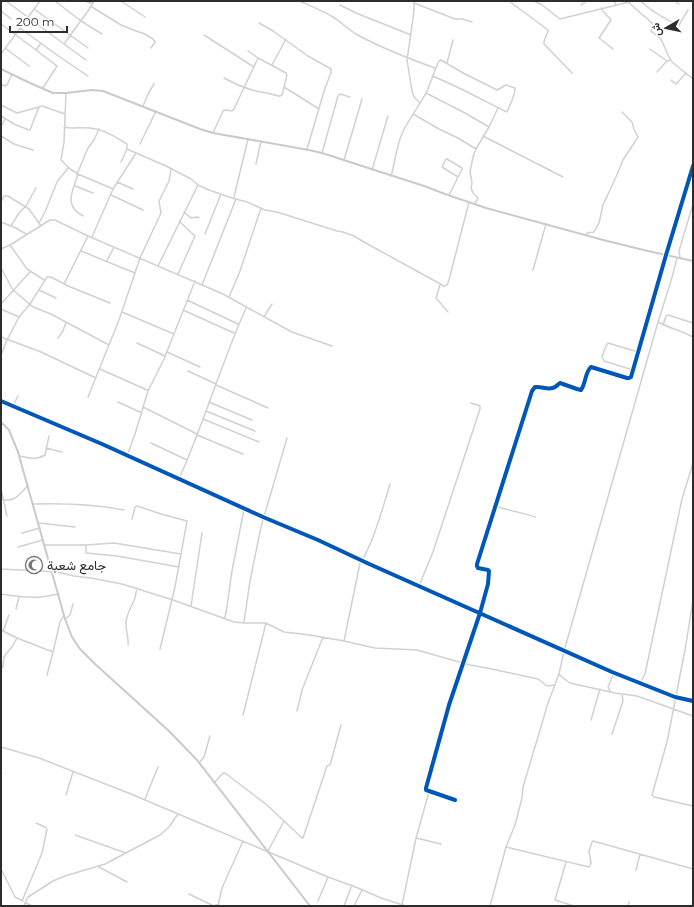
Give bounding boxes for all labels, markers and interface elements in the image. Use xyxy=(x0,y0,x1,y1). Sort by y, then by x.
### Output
scale bar xyxy=(10,8,67,34)
north arrow xyxy=(646,8,686,48)
text: 200 m xyxy=(16,14,55,29)
text: ش xyxy=(648,22,664,37)
mosque icon: جامع شعبة xyxy=(24,555,44,575)
place label: جامع شعبة xyxy=(47,557,106,575)

